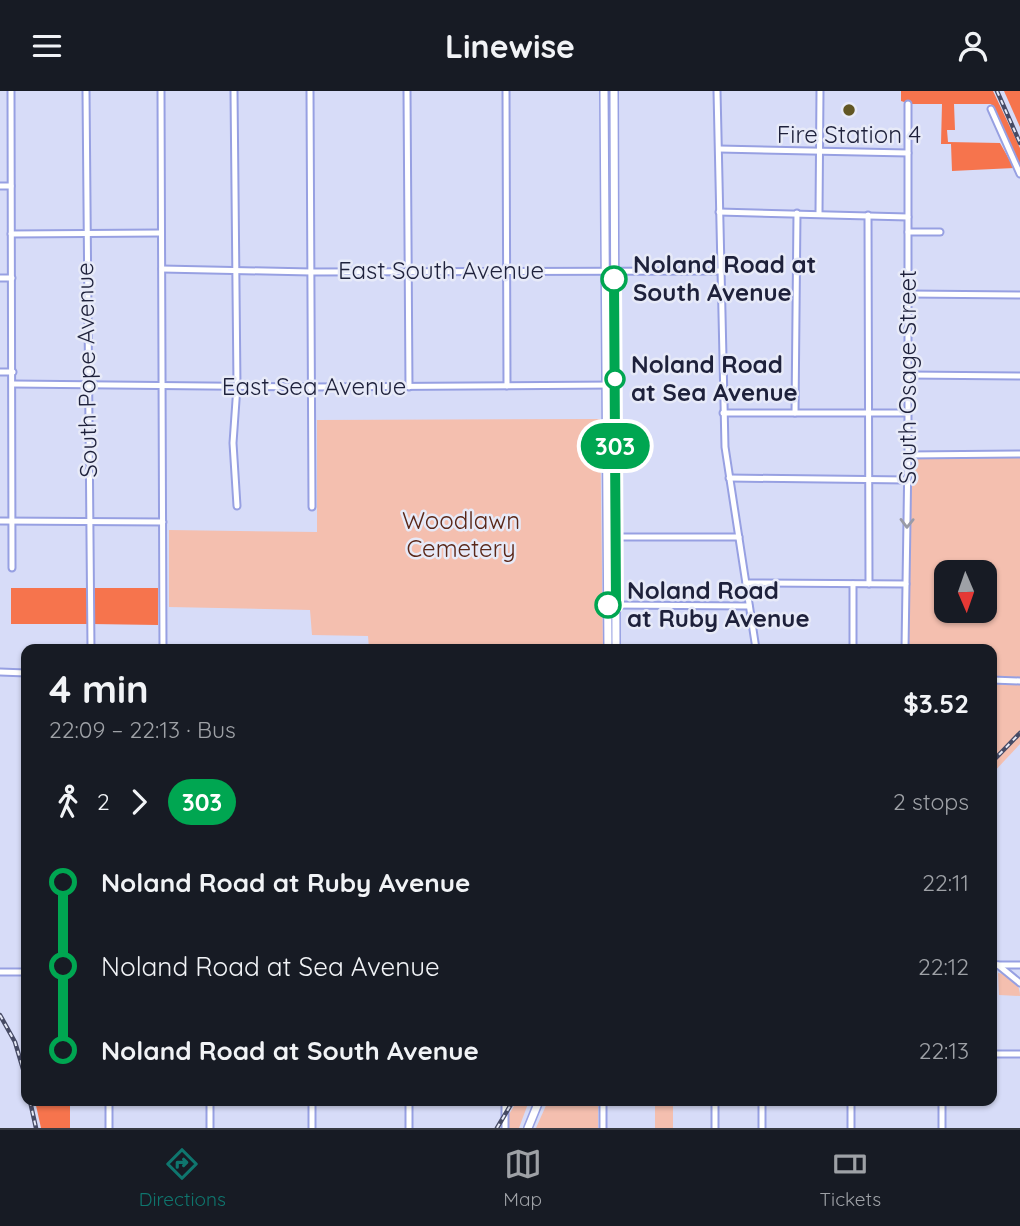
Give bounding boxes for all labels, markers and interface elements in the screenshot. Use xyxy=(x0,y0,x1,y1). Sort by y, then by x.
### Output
text: Linewise xyxy=(445,26,575,66)
icon: menu xyxy=(28,27,66,65)
icon: person xyxy=(954,27,992,65)
marker: Fire Station 4 xyxy=(841,102,857,118)
place label: Fire Station 4 xyxy=(777,119,921,149)
place label: Noland Road at South Avenue xyxy=(633,249,816,307)
street label: East South Avenue xyxy=(338,255,544,285)
street label: South Pope Avenue xyxy=(69,262,103,478)
marker: Noland Road at South Avenue xyxy=(601,266,627,292)
street label: South Osage Street xyxy=(892,270,922,484)
place label: Noland Road at Sea Avenue xyxy=(631,349,798,407)
marker: Noland Road at Sea Avenue xyxy=(605,369,625,389)
street label: East Sea Avenue xyxy=(222,371,406,401)
line badge: 303 xyxy=(575,423,655,469)
text: 303 xyxy=(595,431,635,461)
park label: Woodlawn Cemetery xyxy=(402,505,520,563)
one-way arrow xyxy=(899,519,915,529)
north arrow xyxy=(934,560,998,623)
map controls xyxy=(934,560,997,623)
place label: Noland Road at Ruby Avenue xyxy=(627,575,810,633)
marker: Noland Road at Ruby Avenue xyxy=(595,592,621,618)
text: 4 min xyxy=(49,665,149,713)
text: $3.52 xyxy=(903,687,969,720)
text: 22:09 – 22:13 · Bus xyxy=(49,715,236,744)
icon: walk xyxy=(49,783,87,821)
icon: forward xyxy=(120,783,158,821)
text: 2 xyxy=(97,787,110,816)
text: 303 xyxy=(182,787,222,817)
text: 2 stops xyxy=(893,787,969,816)
text: Noland Road at Ruby Avenue xyxy=(101,866,470,899)
text: 22:11 xyxy=(922,868,969,897)
text: Noland Road at Sea Avenue xyxy=(101,950,440,983)
text: 22:12 xyxy=(918,952,969,981)
text: Noland Road at South Avenue xyxy=(101,1034,479,1067)
text: 22:13 xyxy=(919,1036,969,1065)
tab: Directions xyxy=(139,1145,226,1211)
tab: Map xyxy=(503,1145,542,1211)
tab: Tickets xyxy=(820,1145,881,1211)

